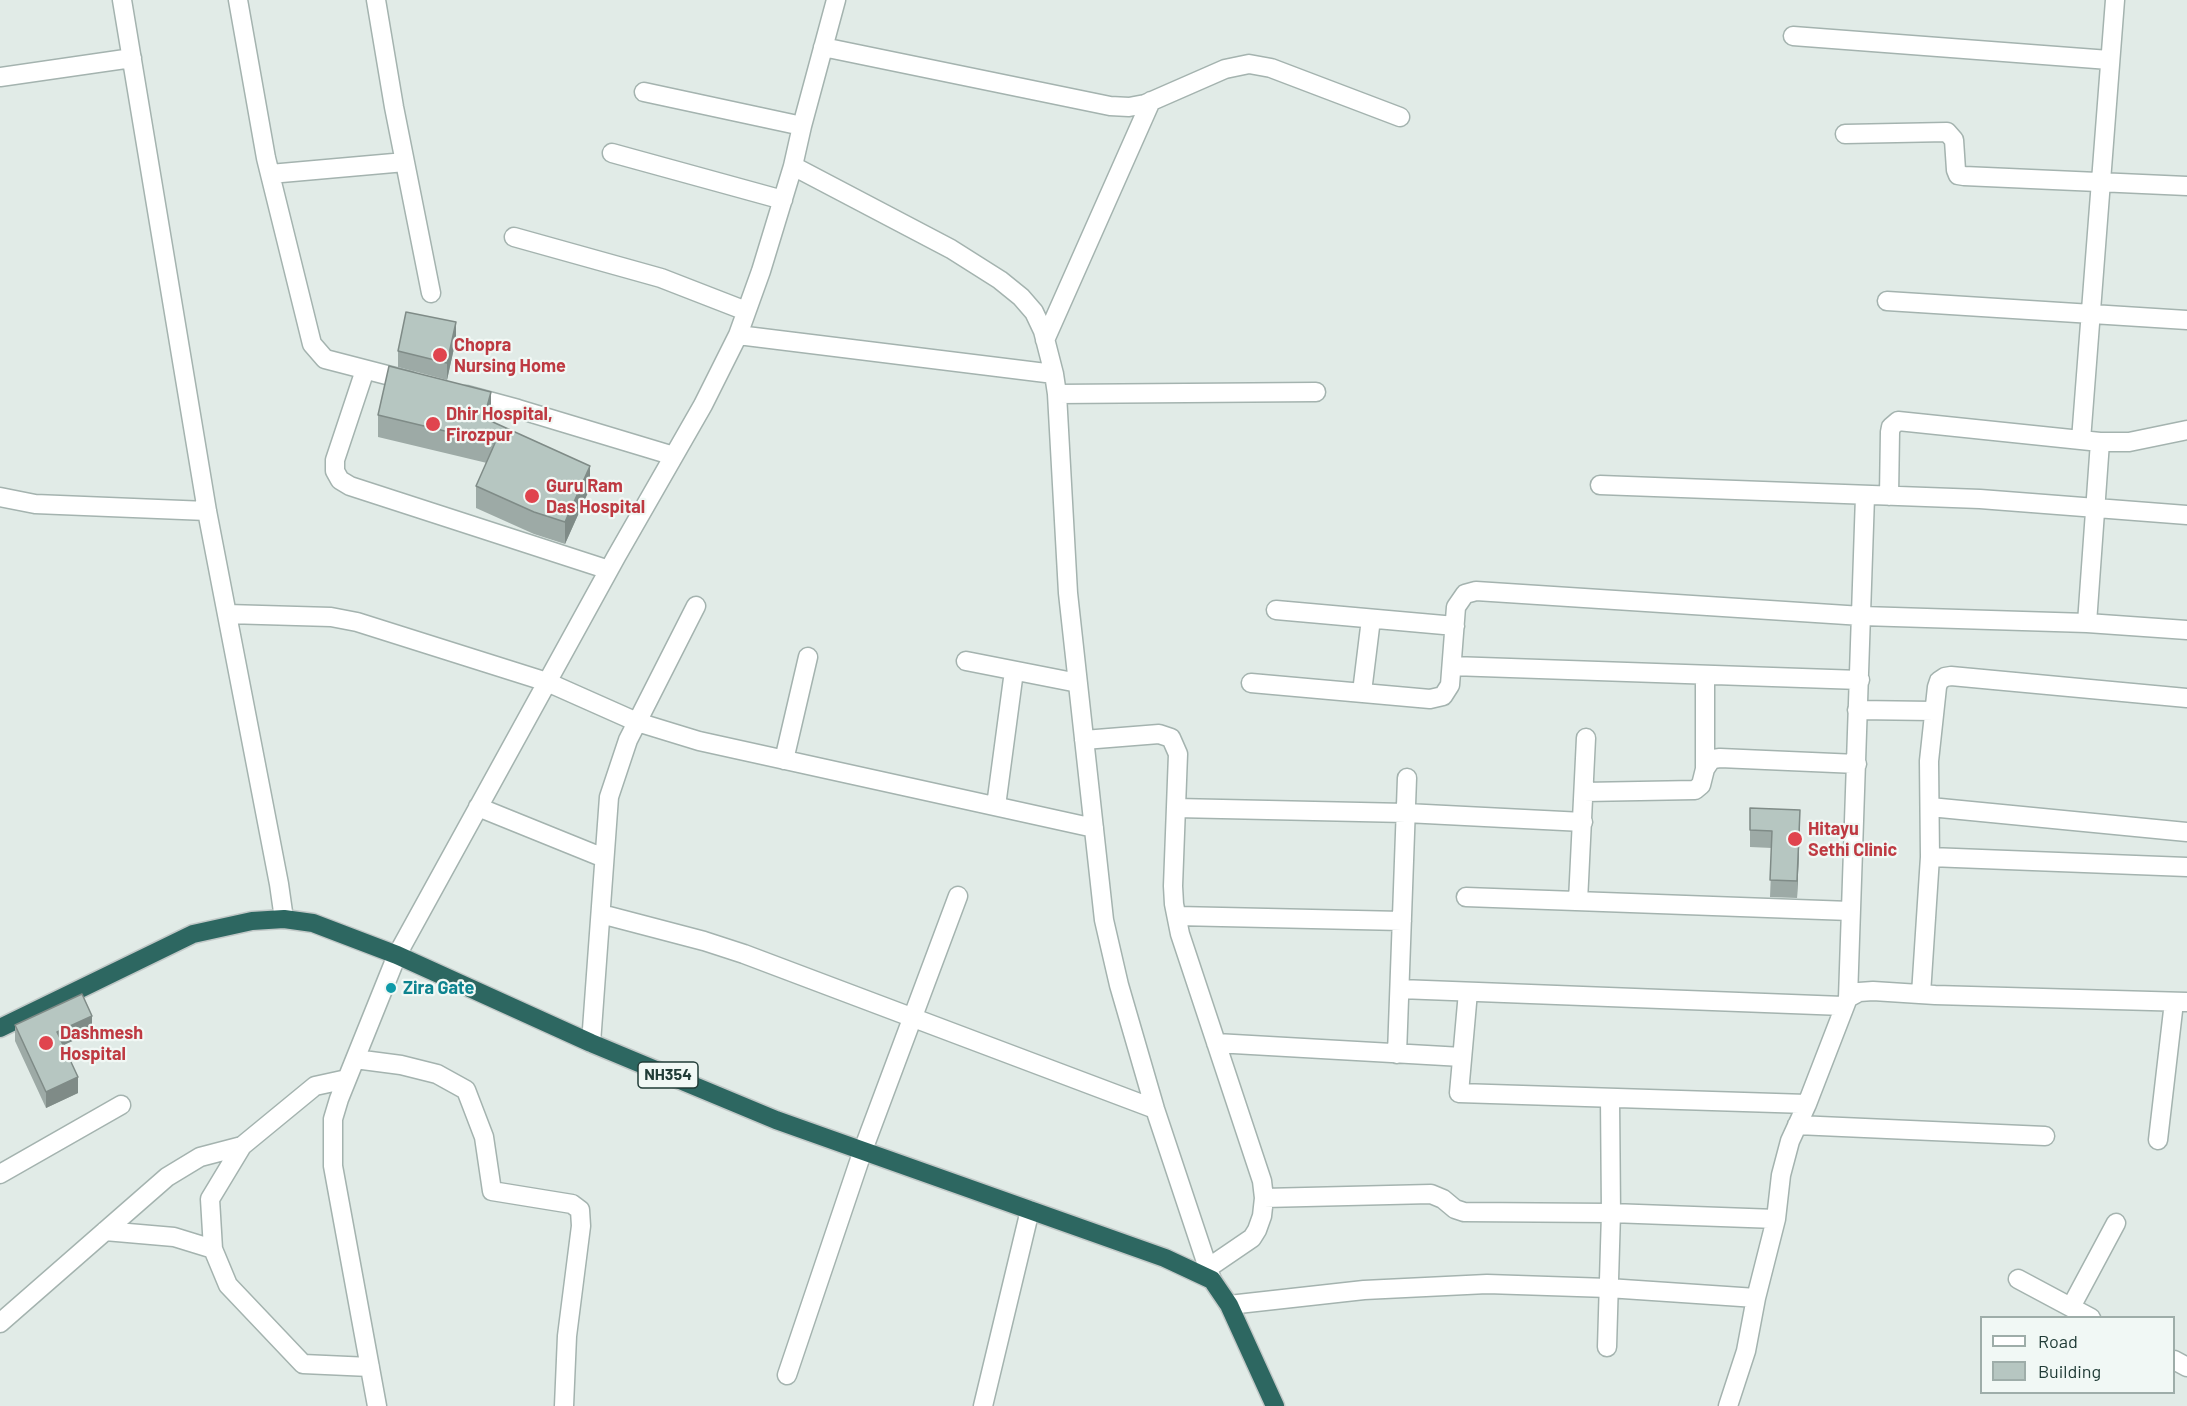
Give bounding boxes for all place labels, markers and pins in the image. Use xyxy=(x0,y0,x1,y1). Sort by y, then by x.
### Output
place label: Chopra Nursing Home xyxy=(454,334,566,376)
marker: Chopra Nursing Home xyxy=(431,346,449,364)
place label: Dhir Hospital, Firozpur xyxy=(446,403,553,446)
marker: Dhir Hospital, Firozpur xyxy=(424,415,442,433)
place label: Guru Ram Das Hospital xyxy=(546,475,645,518)
marker: Guru Ram Das Hospital xyxy=(523,487,541,505)
place label: Hitayu Sethi Clinic xyxy=(1808,818,1897,860)
marker: Hitayu Sethi Clinic xyxy=(1786,830,1804,848)
place label: Zira Gate xyxy=(403,977,474,999)
marker: Zira Gate xyxy=(384,981,398,995)
place label: Dashmesh Hospital xyxy=(60,1022,143,1064)
marker: Dashmesh Hospital xyxy=(37,1034,55,1052)

